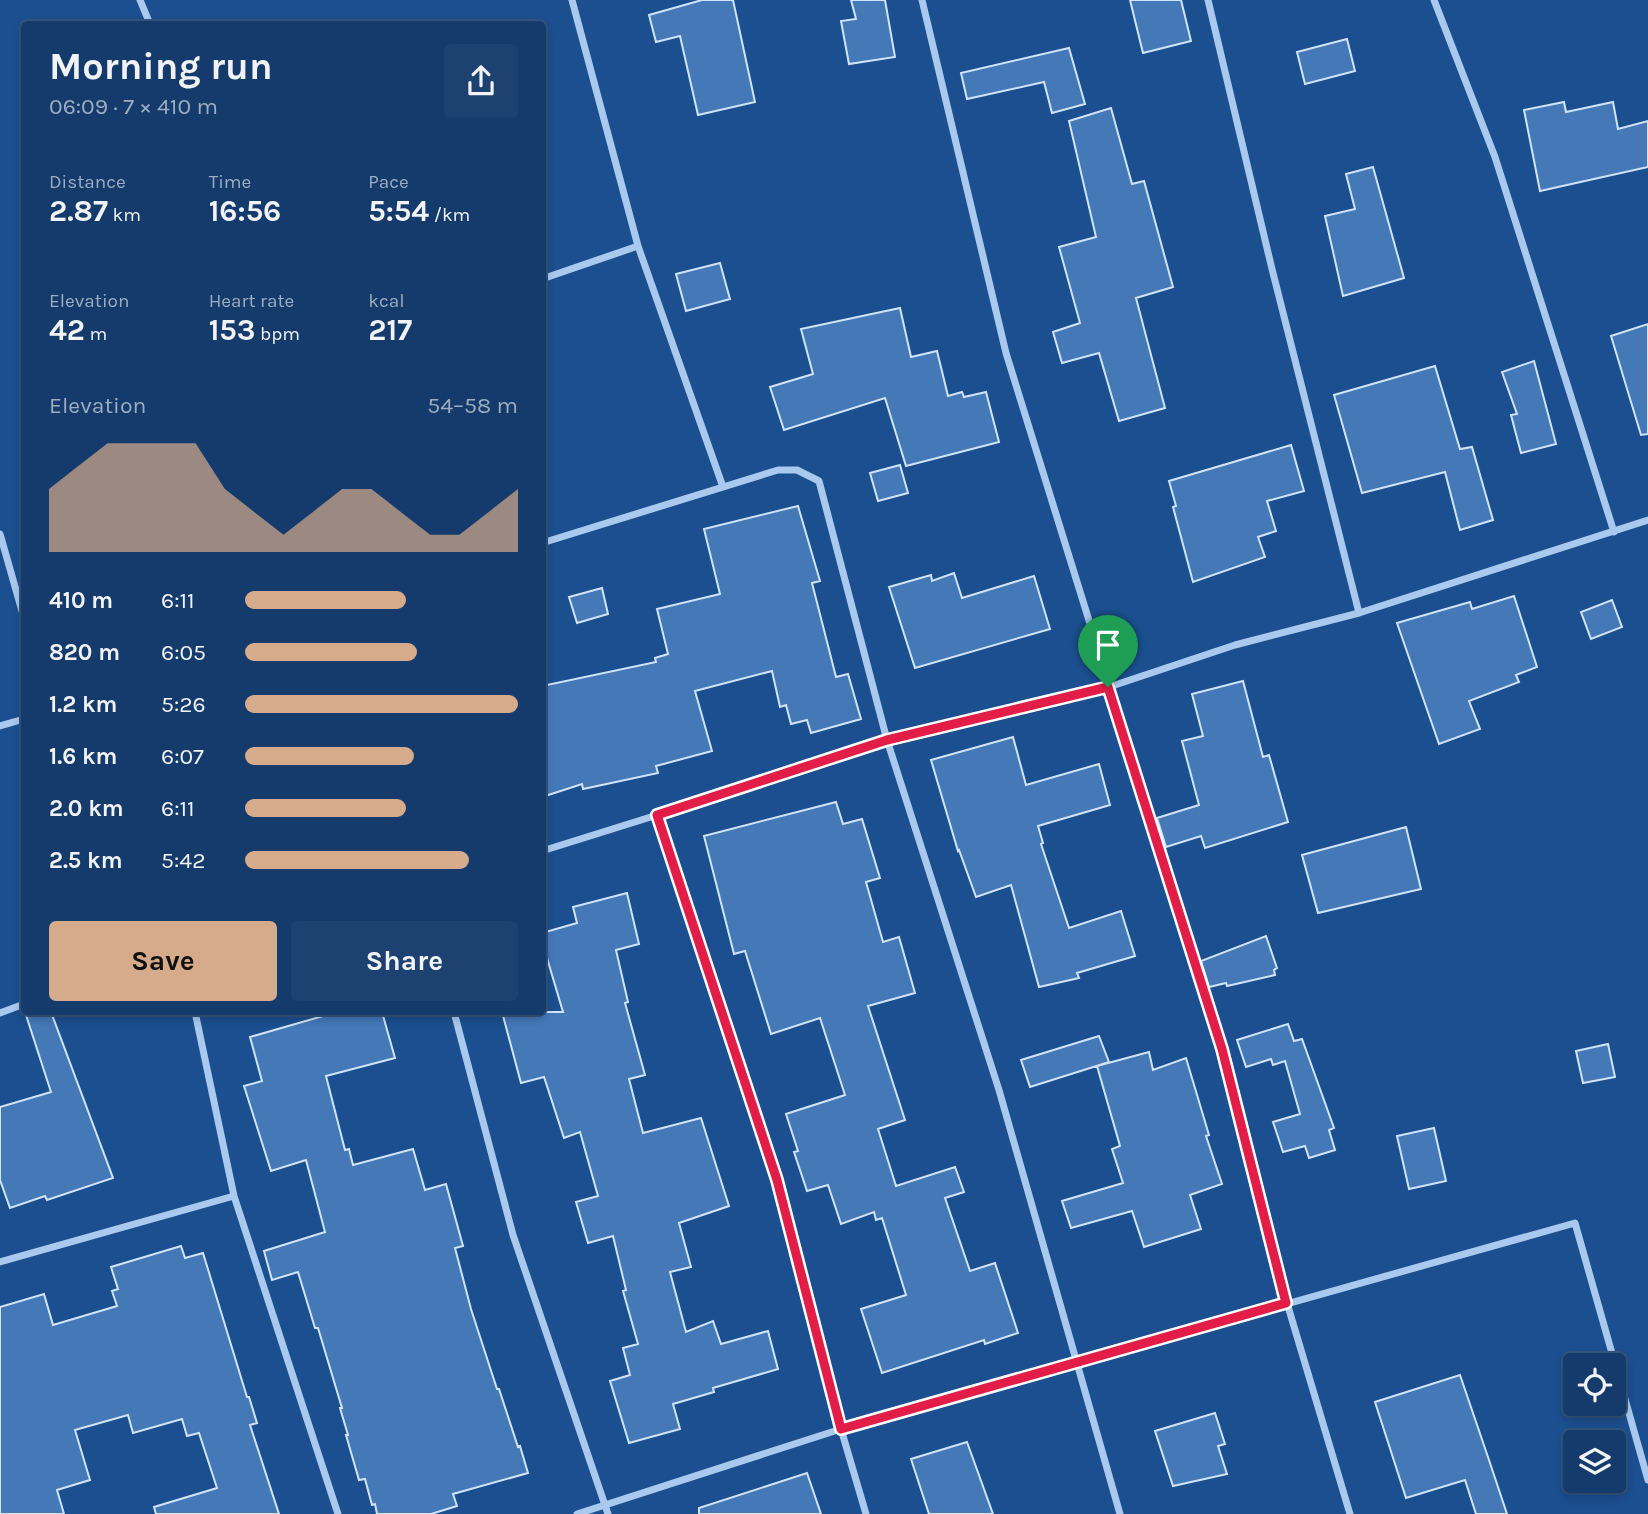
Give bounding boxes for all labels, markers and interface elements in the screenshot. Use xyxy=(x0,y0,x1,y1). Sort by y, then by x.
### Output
text: Morning run xyxy=(49,44,273,89)
button: share xyxy=(444,44,518,118)
text: 06:09 · 7 × 410 m xyxy=(49,93,218,120)
text: Distance xyxy=(49,171,126,193)
text: Time xyxy=(209,171,251,193)
text: Pace xyxy=(368,171,409,193)
text: 2.87 xyxy=(49,193,108,229)
text: 16:56 xyxy=(209,193,281,229)
text: 5:54 xyxy=(368,193,429,229)
text: km xyxy=(108,204,141,226)
text: /km xyxy=(429,204,470,226)
text: Elevation xyxy=(49,290,129,312)
text: Heart rate xyxy=(209,290,294,312)
text: kcal xyxy=(368,290,405,312)
text: 42 xyxy=(49,312,85,348)
text: 153 xyxy=(209,312,255,348)
text: 217 xyxy=(368,312,412,348)
text: m xyxy=(85,323,107,345)
text: bpm xyxy=(255,323,300,345)
text: Elevation xyxy=(49,392,146,419)
text: 54–58 m xyxy=(427,392,518,419)
text: 410 m xyxy=(49,587,113,614)
text: 6:11 xyxy=(161,587,195,614)
pin xyxy=(1078,615,1138,687)
icon: arrive xyxy=(1089,626,1127,664)
text: 820 m xyxy=(49,639,120,666)
text: 6:05 xyxy=(161,639,206,666)
text: 1.2 km xyxy=(49,691,117,718)
text: 5:26 xyxy=(161,691,206,718)
text: 1.6 km xyxy=(49,743,117,770)
text: 6:07 xyxy=(161,743,204,770)
text: 2.0 km xyxy=(49,795,124,822)
text: 6:11 xyxy=(161,795,195,822)
text: 2.5 km xyxy=(49,847,123,874)
text: 5:42 xyxy=(161,847,205,874)
button: Save xyxy=(49,921,277,1001)
button: Share xyxy=(291,921,518,1001)
map controls xyxy=(1563,1353,1626,1493)
button: locate xyxy=(1563,1353,1626,1416)
button: layers xyxy=(1563,1430,1626,1493)

